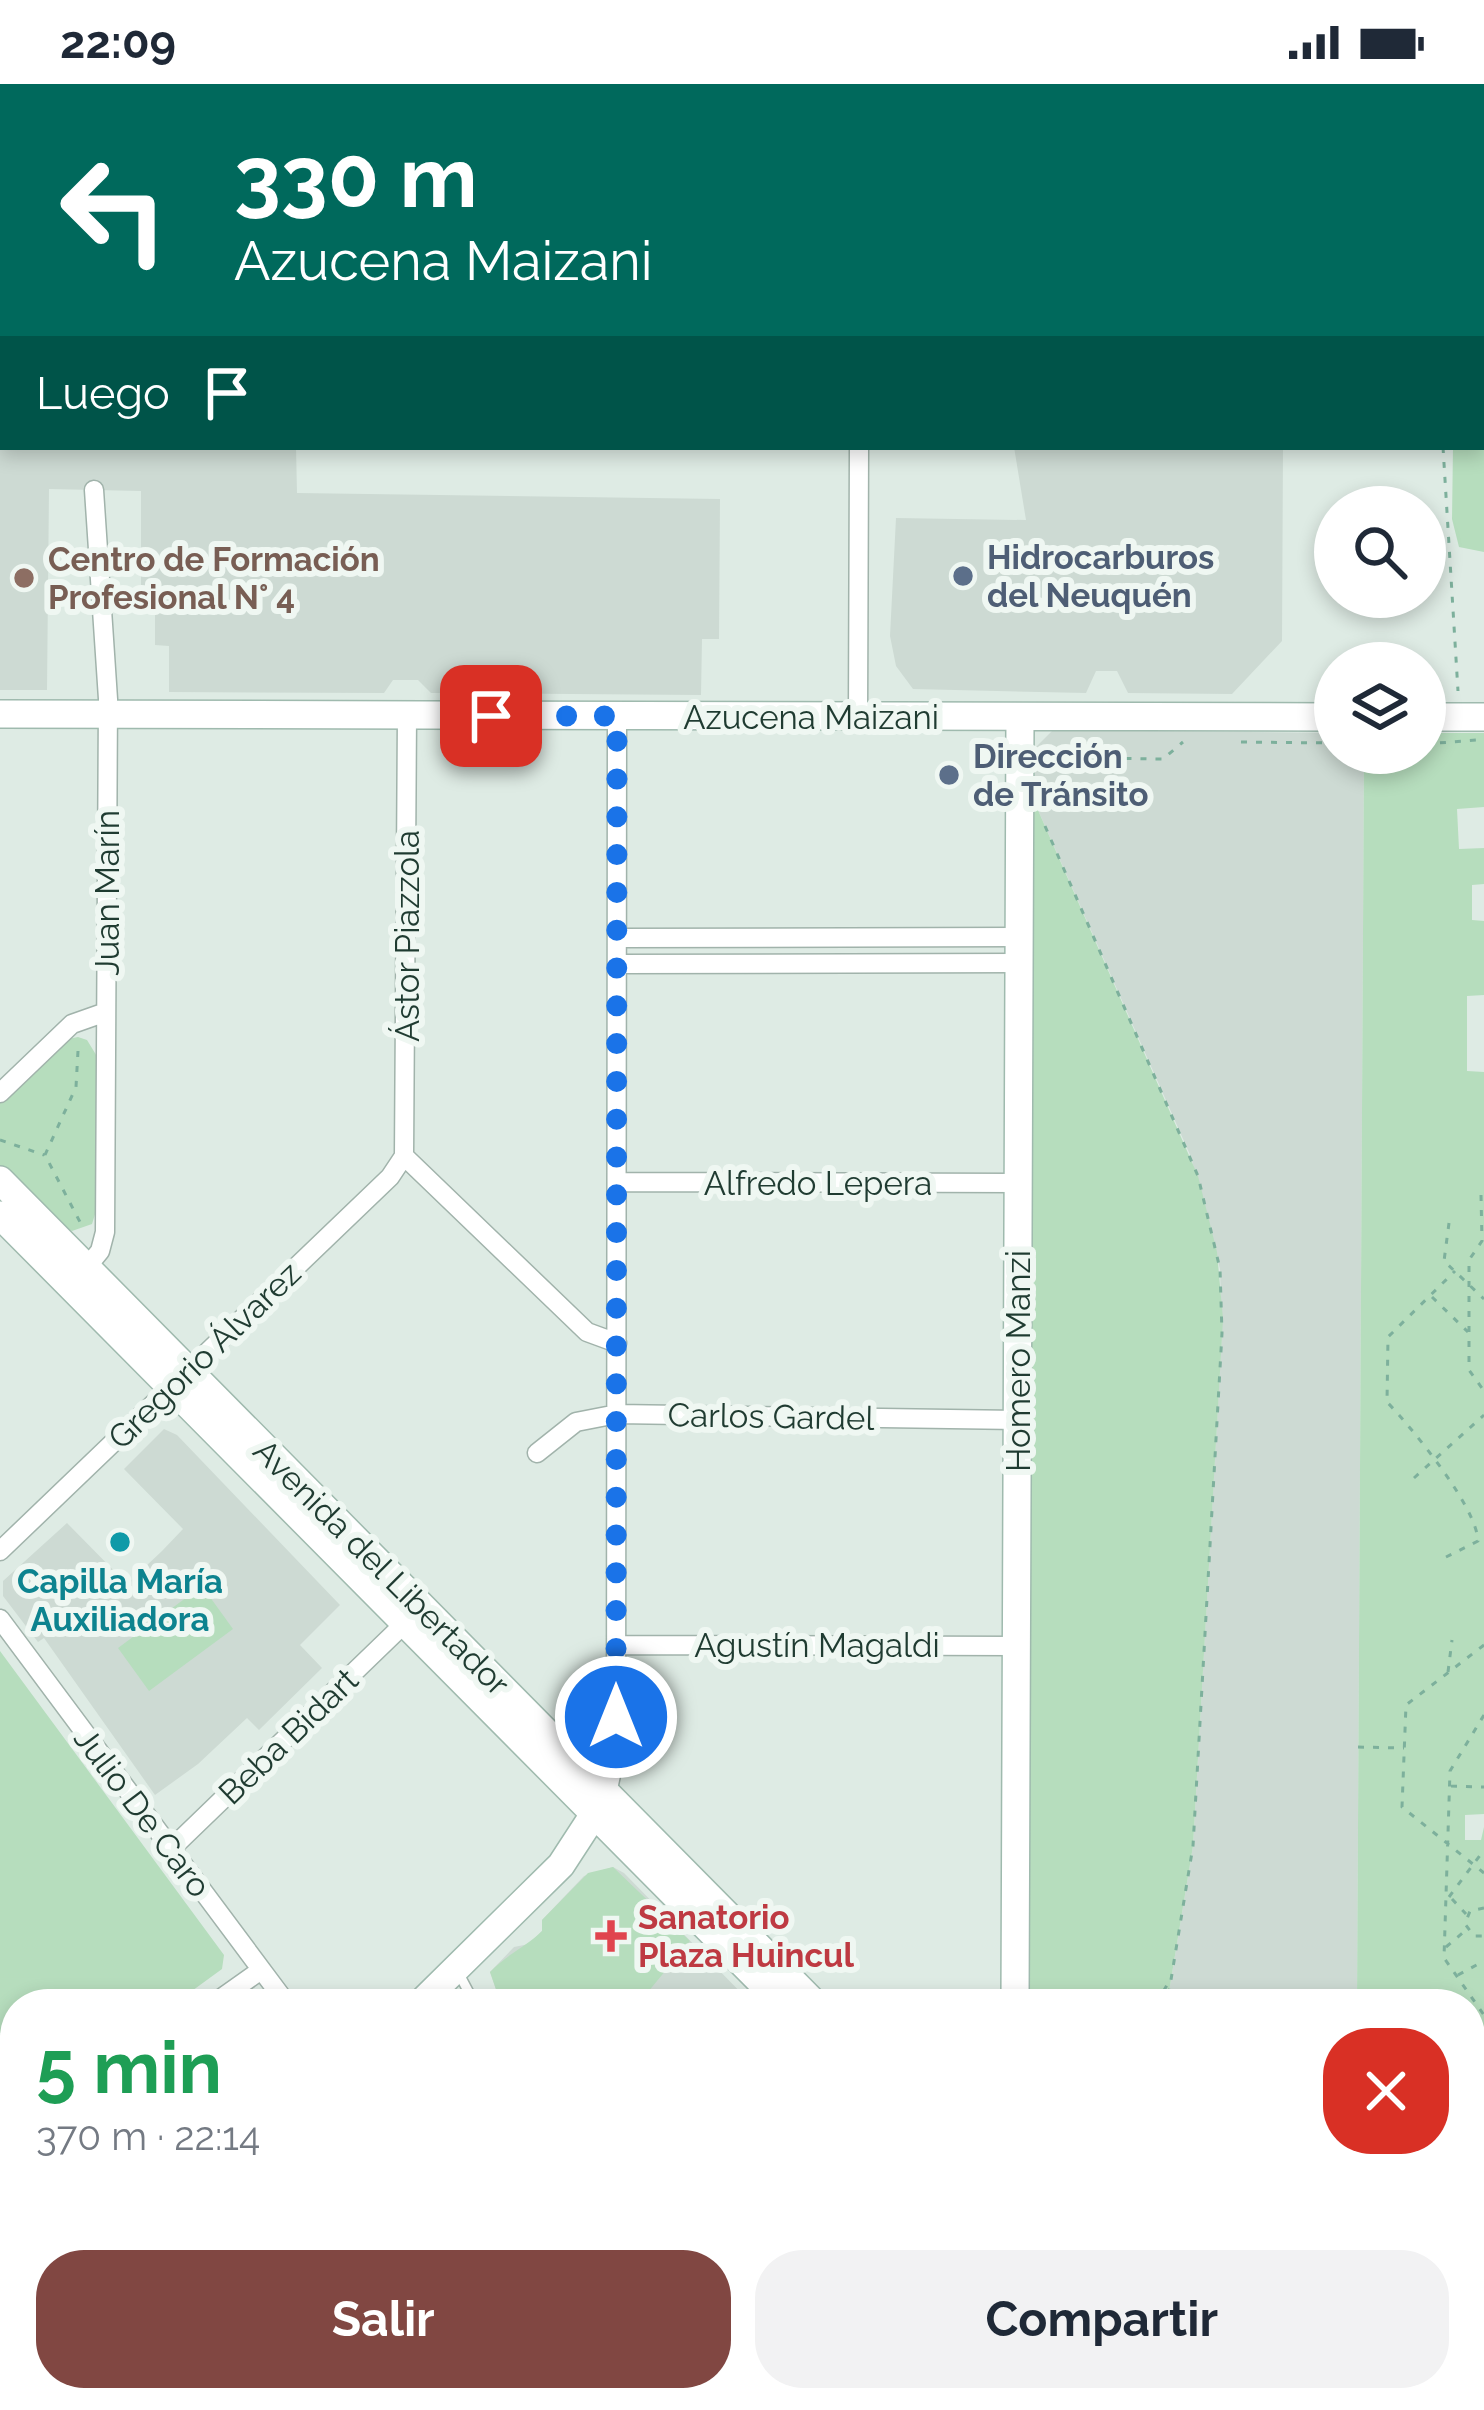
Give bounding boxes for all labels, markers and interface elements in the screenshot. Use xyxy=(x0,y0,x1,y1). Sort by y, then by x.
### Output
text: 22:09 xyxy=(60,16,176,69)
text: 330 m xyxy=(234,128,478,227)
icon: left xyxy=(36,132,192,288)
text: Azucena Maizani xyxy=(234,229,652,293)
icon: arrive xyxy=(194,360,260,426)
text: Luego xyxy=(36,367,170,420)
map controls xyxy=(1314,486,1446,774)
button: search xyxy=(1314,486,1446,618)
place label: Hidrocarburos del Neuquén xyxy=(987,538,1214,615)
place label: Centro de Formación Profesional N° 4 xyxy=(48,540,380,617)
marker: Hidrocarburos del Neuquén xyxy=(950,563,976,589)
marker: Centro de Formación Profesional N° 4 xyxy=(11,565,37,591)
button: layers xyxy=(1314,642,1446,774)
pin xyxy=(440,665,542,767)
icon: arrive xyxy=(458,683,524,749)
street label: Azucena Maizani xyxy=(683,698,939,737)
place label: Dirección de Tránsito xyxy=(973,737,1149,814)
marker: Dirección de Tránsito xyxy=(936,762,962,788)
street label: Juan Marín xyxy=(88,810,127,976)
street label: Ástor Piazzola xyxy=(388,830,427,1042)
street label: Alfredo Lepera xyxy=(704,1164,932,1203)
street label: Homero Manzi xyxy=(999,1250,1038,1472)
street label: Gregorio Álvarez xyxy=(100,1254,309,1457)
street label: Carlos Gardel xyxy=(667,1395,876,1438)
street label: Avenida del Libertador xyxy=(246,1431,518,1704)
marker: Capilla María Auxiliadora xyxy=(107,1529,133,1555)
place label: Capilla María Auxiliadora xyxy=(17,1562,223,1639)
street label: Agustín Magaldi xyxy=(694,1626,940,1665)
position arrow xyxy=(553,1654,679,1780)
street label: Beba Bidart xyxy=(211,1660,366,1812)
street label: Julio De Caro xyxy=(66,1720,219,1905)
place label: Sanatorio Plaza Huincul xyxy=(638,1898,854,1975)
marker: Sanatorio Plaza Huincul xyxy=(595,1920,627,1952)
text: 5 min xyxy=(36,2025,222,2110)
button: close xyxy=(1323,2028,1449,2154)
text: 370 m · 22:14 xyxy=(36,2113,260,2159)
button: Salir xyxy=(36,2250,731,2388)
button: Compartir xyxy=(755,2250,1449,2388)

